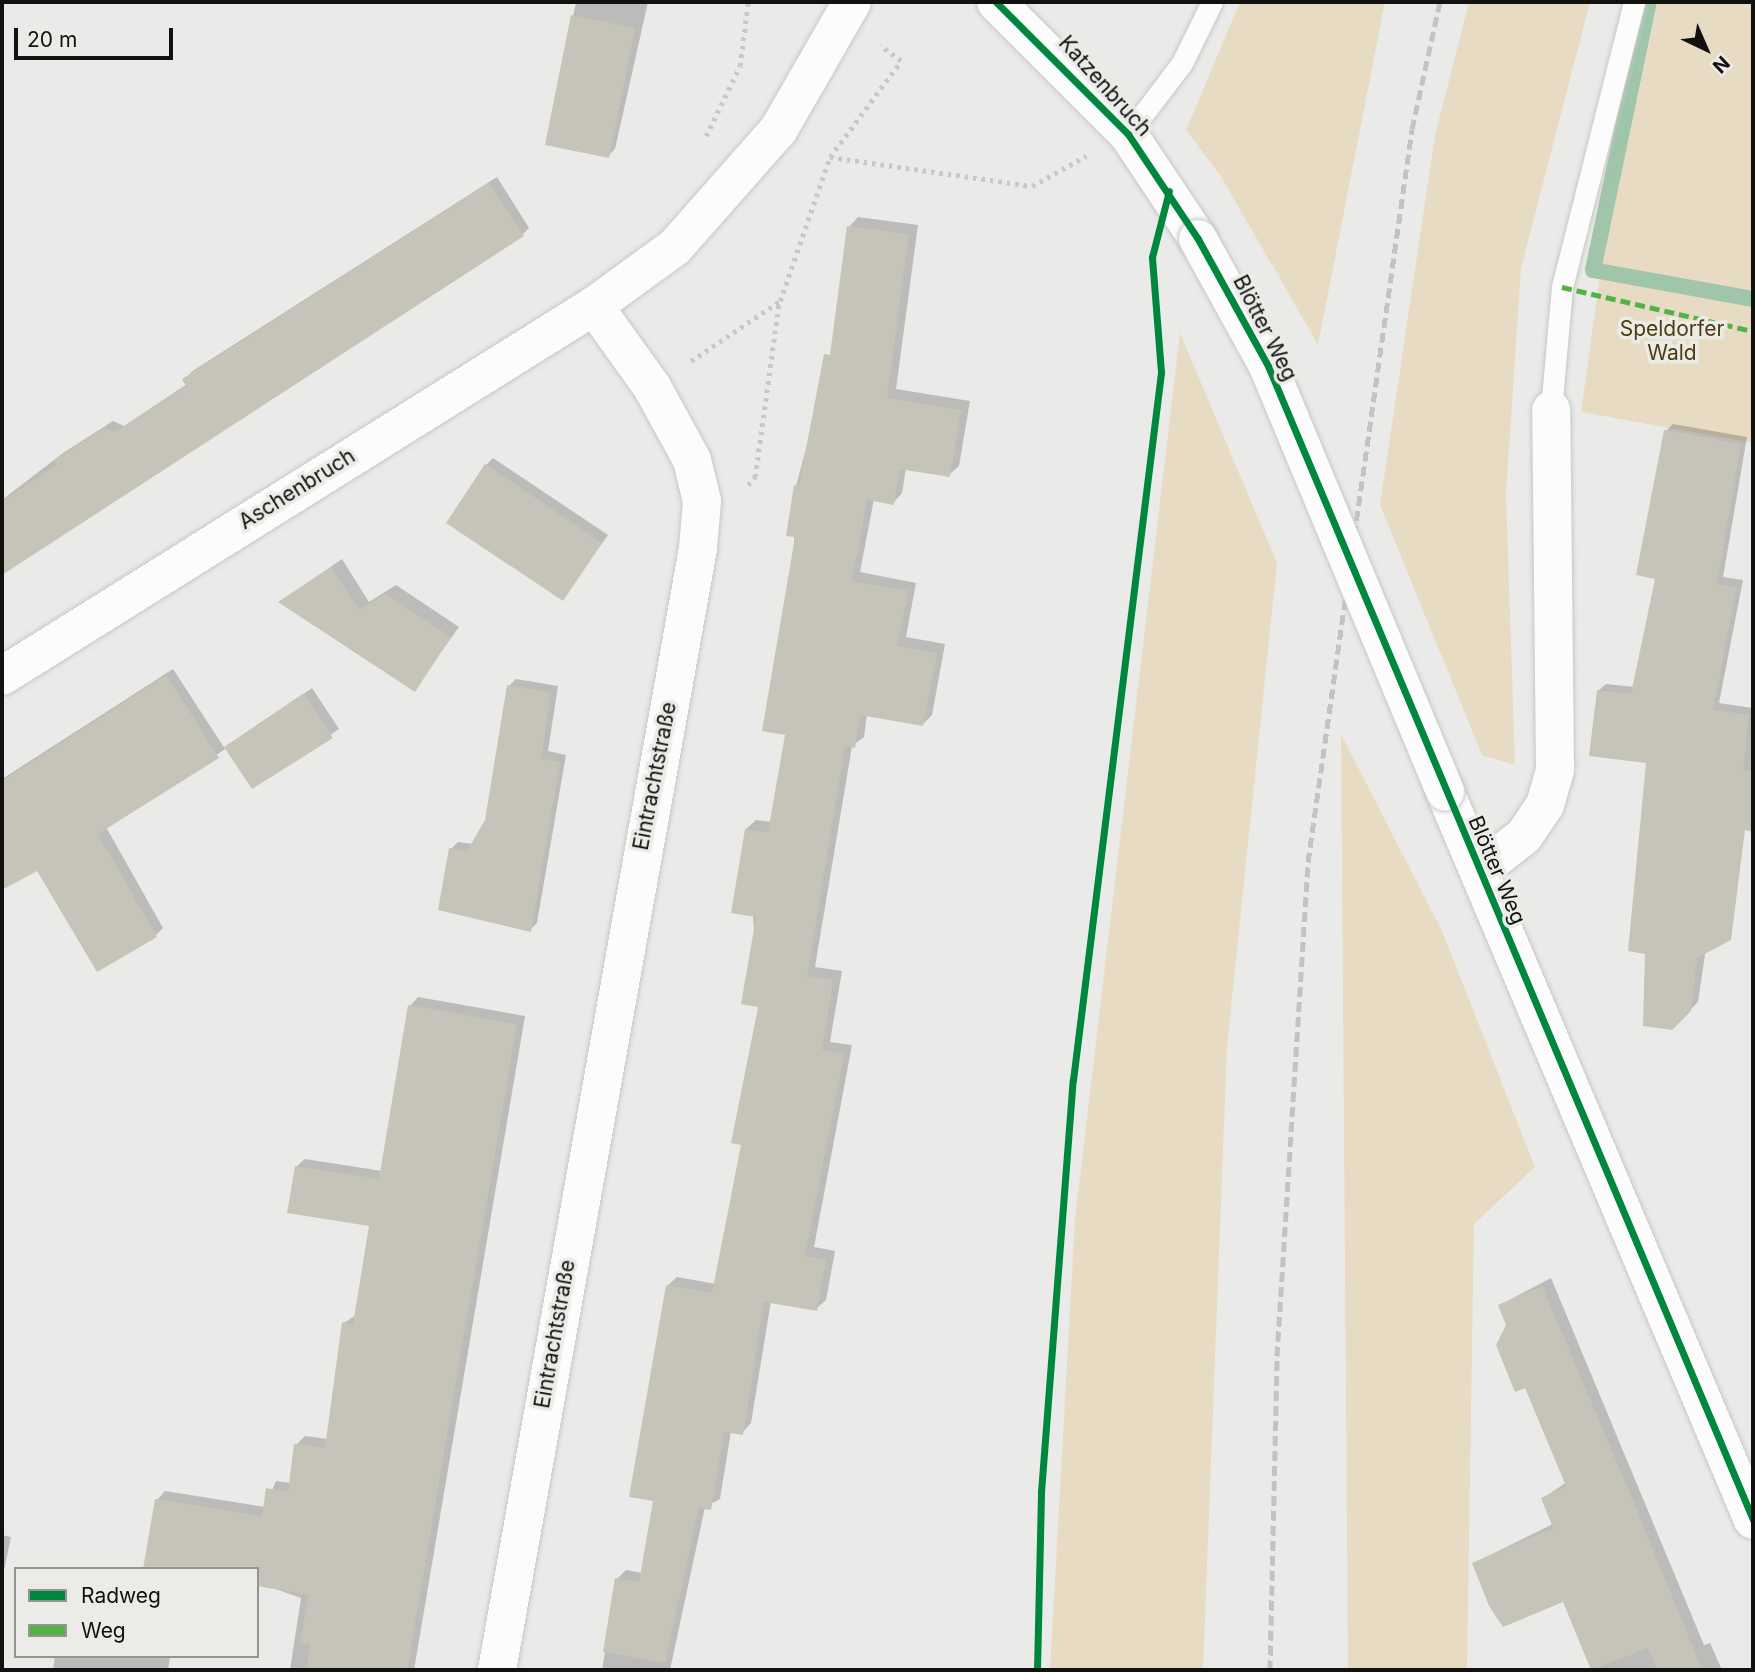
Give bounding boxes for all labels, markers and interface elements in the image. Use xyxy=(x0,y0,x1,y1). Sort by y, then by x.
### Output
scale bar xyxy=(18,14,177,58)
north arrow xyxy=(1671,14,1741,84)
text: 20 m xyxy=(27,27,77,52)
street label: Katzenbruch xyxy=(1053,31,1157,141)
text: N xyxy=(1708,51,1734,78)
street label: Blötter Weg xyxy=(1228,271,1302,385)
park label: Speldorfer Wald xyxy=(1620,316,1724,366)
street label: Aschenbruch xyxy=(234,443,360,535)
street label: Eintrachtstraße xyxy=(628,700,682,852)
street label: Blötter Weg xyxy=(1463,812,1531,928)
street label: Eintrachtstraße xyxy=(530,1258,580,1410)
legend xyxy=(14,1567,259,1658)
text: Radweg xyxy=(81,1583,161,1608)
text: Weg xyxy=(81,1618,126,1643)

